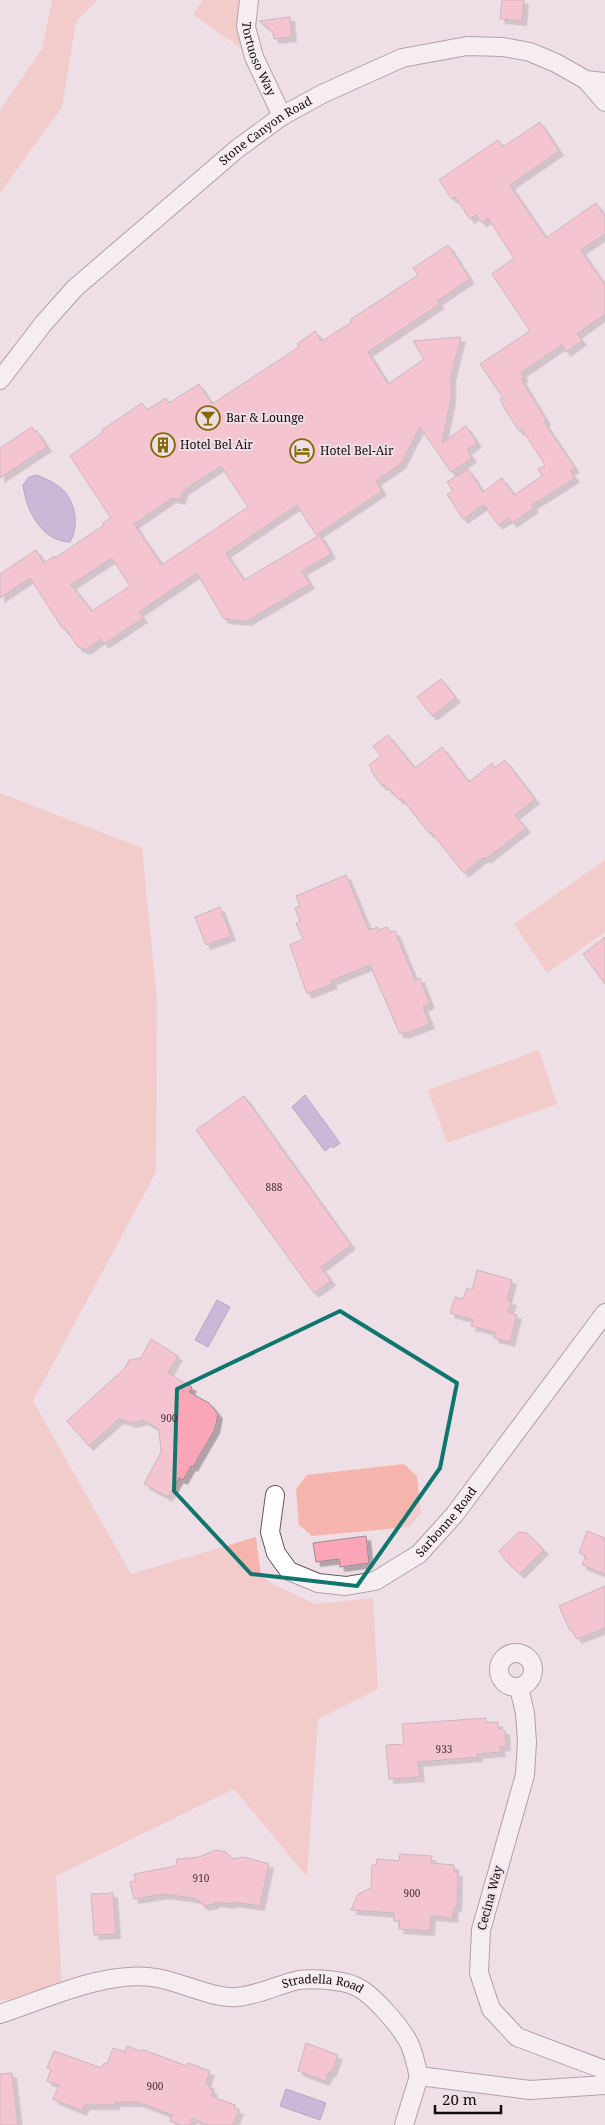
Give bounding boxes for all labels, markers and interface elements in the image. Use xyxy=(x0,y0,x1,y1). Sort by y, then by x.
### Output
street label: Tortuoso Way xyxy=(238,21,280,99)
street label: Stone Canyon Road xyxy=(215,92,315,169)
bar icon: Bar & Lounge xyxy=(195,405,221,431)
place label: Bar & Lounge xyxy=(226,409,304,426)
building icon: Hotel Bel Air xyxy=(150,432,176,458)
place label: Hotel Bel Air xyxy=(180,436,253,453)
hotel icon: Hotel Bel-Air xyxy=(289,438,315,464)
place label: Hotel Bel-Air xyxy=(320,442,394,459)
house number: 888 xyxy=(266,1180,283,1194)
house number: 900 xyxy=(161,1411,178,1425)
street label: Sarbonne Road xyxy=(411,1483,481,1561)
house number: 933 xyxy=(436,1742,453,1756)
street label: Cecina Way xyxy=(473,1864,506,1932)
house number: 910 xyxy=(193,1871,210,1885)
house number: 900 xyxy=(404,1886,421,1900)
street label: Stradella Road xyxy=(280,1970,368,1997)
house number: 900 xyxy=(147,2079,164,2093)
scale bar xyxy=(435,2082,501,2114)
text: 20 m xyxy=(442,2089,477,2109)

